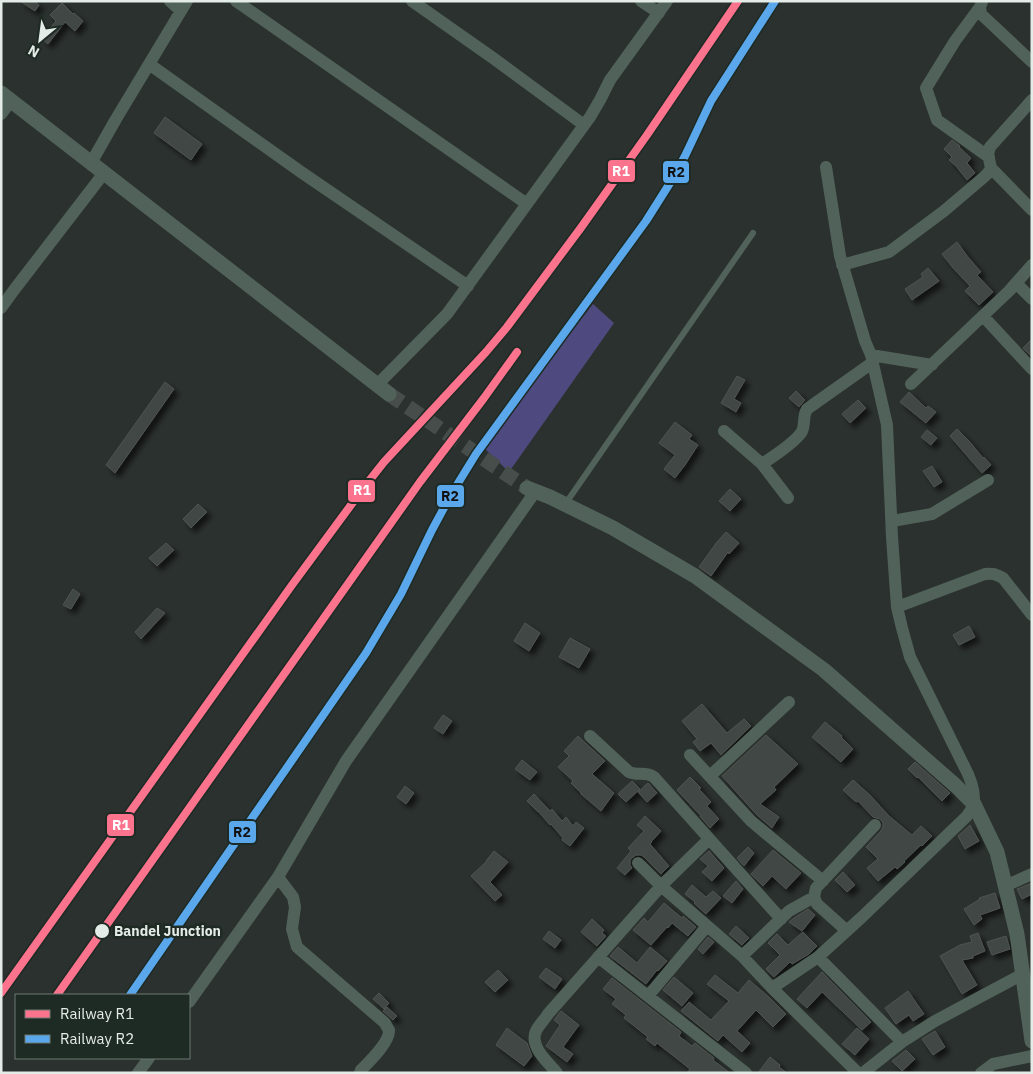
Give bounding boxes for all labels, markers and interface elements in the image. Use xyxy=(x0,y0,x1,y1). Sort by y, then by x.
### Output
north arrow xyxy=(15,15,65,65)
text: N xyxy=(25,41,42,62)
line badge: R1 xyxy=(607,159,636,183)
line badge: R2 xyxy=(662,160,690,184)
text: R1 xyxy=(612,162,631,180)
text: R2 xyxy=(667,163,685,181)
line badge: R1 xyxy=(347,479,376,503)
text: R1 xyxy=(353,481,372,499)
line badge: R2 xyxy=(436,484,465,508)
text: R2 xyxy=(441,487,459,505)
line badge: R1 xyxy=(106,813,135,837)
text: R1 xyxy=(112,816,131,834)
line badge: R2 xyxy=(228,820,257,844)
text: R2 xyxy=(233,823,251,841)
marker: Bandel Junction xyxy=(93,922,111,940)
place label: Bandel Junction xyxy=(114,922,221,940)
legend xyxy=(15,994,190,1059)
text: Railway R1 xyxy=(60,1004,134,1023)
text: Railway R2 xyxy=(60,1029,134,1048)

